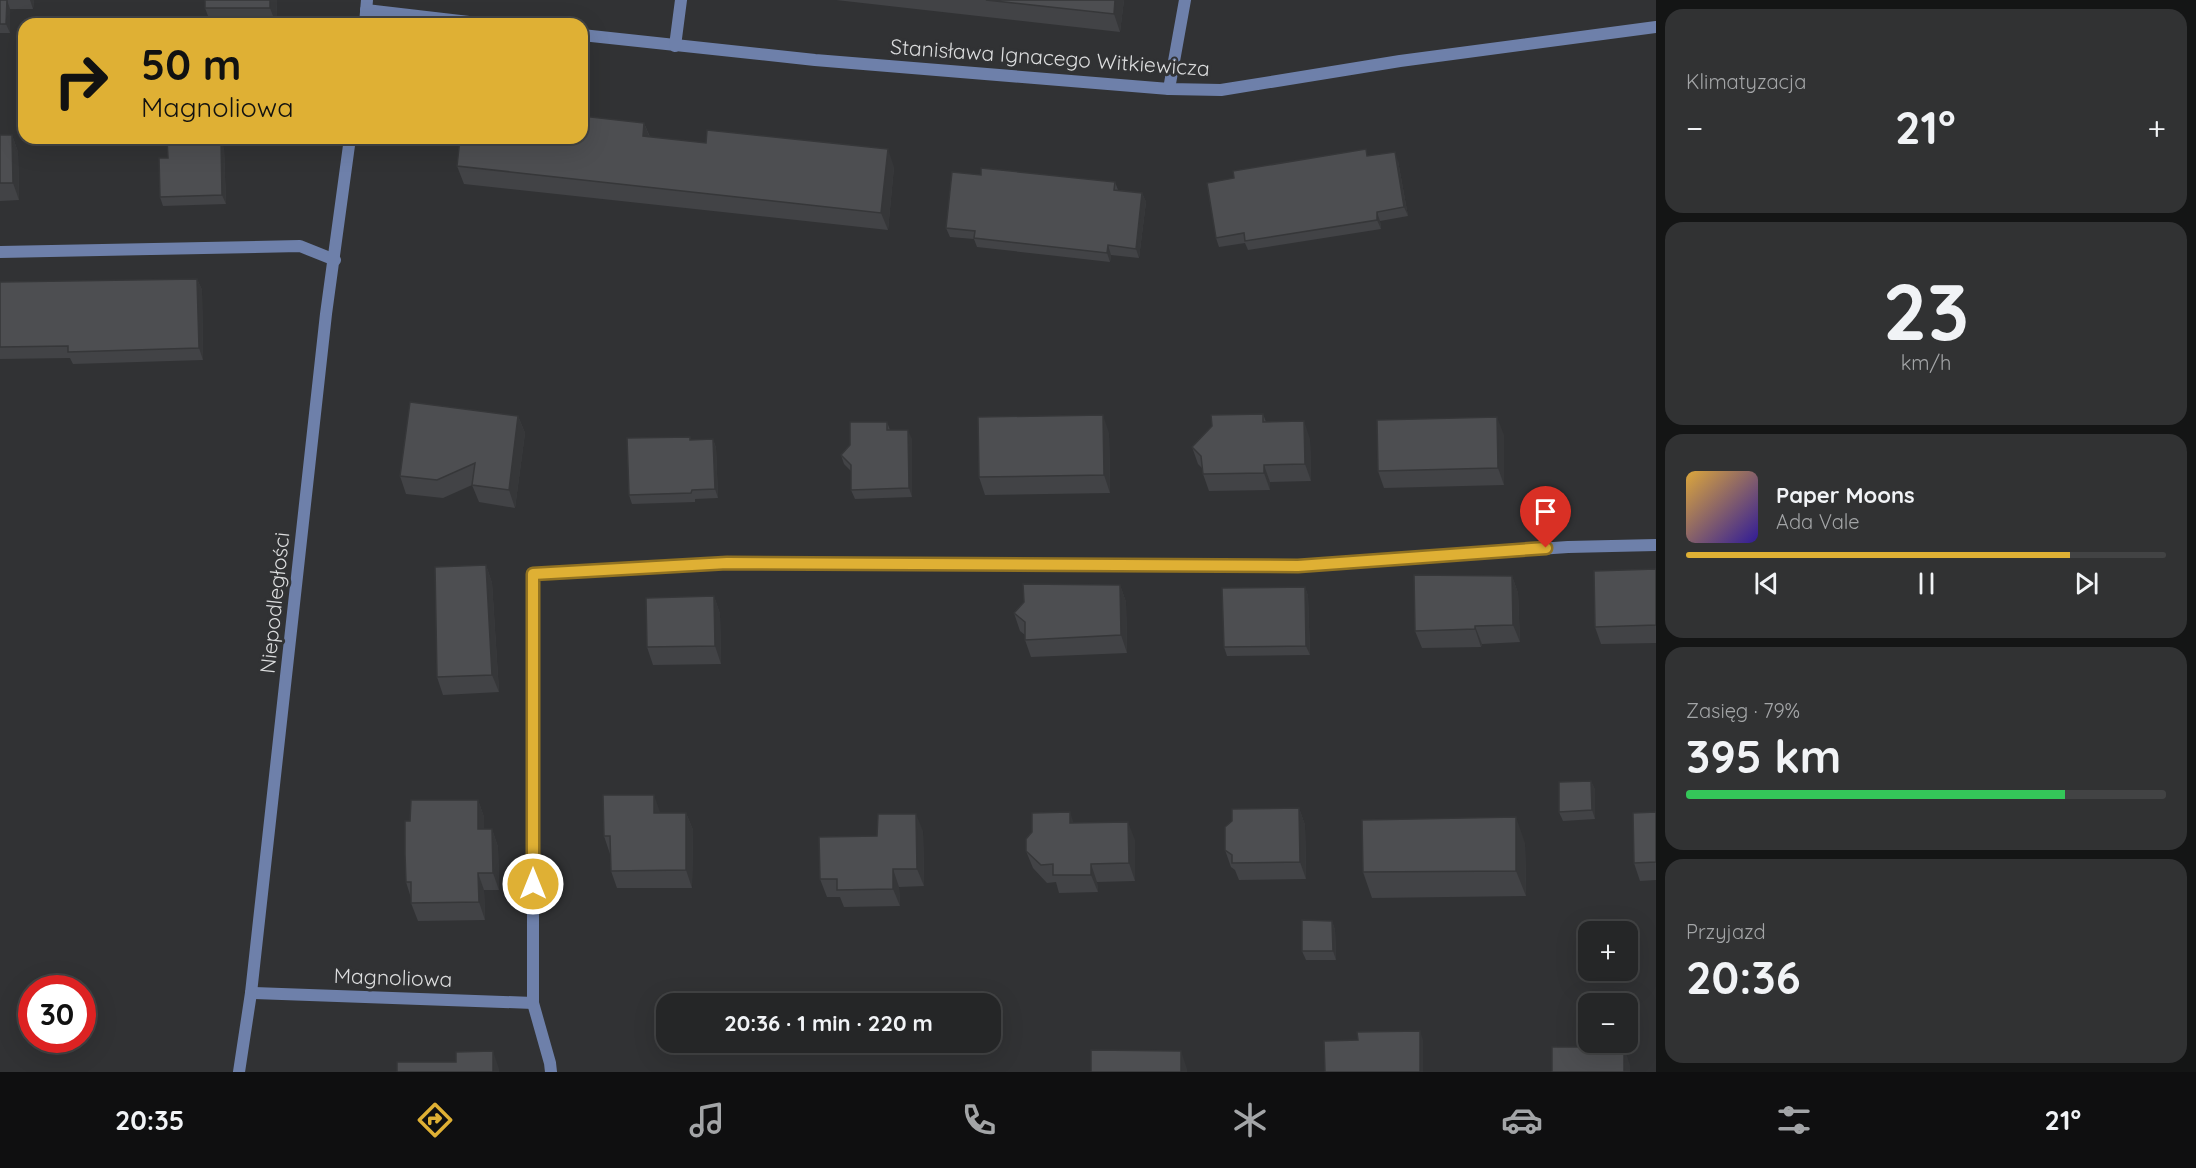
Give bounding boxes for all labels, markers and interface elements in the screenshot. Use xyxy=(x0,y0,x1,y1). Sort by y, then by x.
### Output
street label: Stanisława Ignacego Witkiewicza xyxy=(889,33,1211,81)
text: 50 m xyxy=(141,38,241,91)
icon: right xyxy=(42,42,120,120)
text: Klimatyzacja xyxy=(1686,69,1806,94)
text: Magnoliowa xyxy=(141,90,294,124)
text: 21° xyxy=(1895,99,1956,155)
text: − xyxy=(1686,107,1703,148)
text: + xyxy=(2147,107,2166,148)
text: 23 xyxy=(1883,262,1969,360)
text: km/h xyxy=(1901,350,1951,375)
text: Paper Moons xyxy=(1776,481,1915,509)
pin xyxy=(1520,486,1571,548)
icon: arrive xyxy=(1529,495,1562,528)
text: Ada Vale xyxy=(1776,509,1860,534)
street label: Niepodległości xyxy=(254,531,294,675)
icon: previous xyxy=(1750,567,1783,600)
icon: pause xyxy=(1910,567,1943,600)
icon: next xyxy=(2070,567,2103,600)
text: Zasięg · 79% xyxy=(1686,698,1800,723)
text: 395 km xyxy=(1686,728,1841,784)
position arrow xyxy=(501,852,565,916)
text: Przyjazd xyxy=(1686,919,1766,944)
map controls xyxy=(1578,921,1638,1053)
button: + xyxy=(1578,921,1638,981)
text: 20:36 xyxy=(1686,949,1801,1005)
street label: Magnoliowa xyxy=(333,962,453,992)
speed limit sign: 30 xyxy=(18,975,96,1053)
button: − xyxy=(1578,993,1638,1053)
text: 20:36 · 1 min · 220 m xyxy=(724,1009,933,1037)
icon: directions xyxy=(414,1099,456,1141)
icon: music xyxy=(686,1099,728,1141)
icon: phone xyxy=(958,1099,1000,1141)
icon: climate xyxy=(1229,1099,1271,1141)
icon: car xyxy=(1501,1099,1543,1141)
icon: filters xyxy=(1773,1099,1815,1141)
text: 20:35 xyxy=(115,1103,184,1137)
text: 21° xyxy=(2045,1103,2081,1137)

